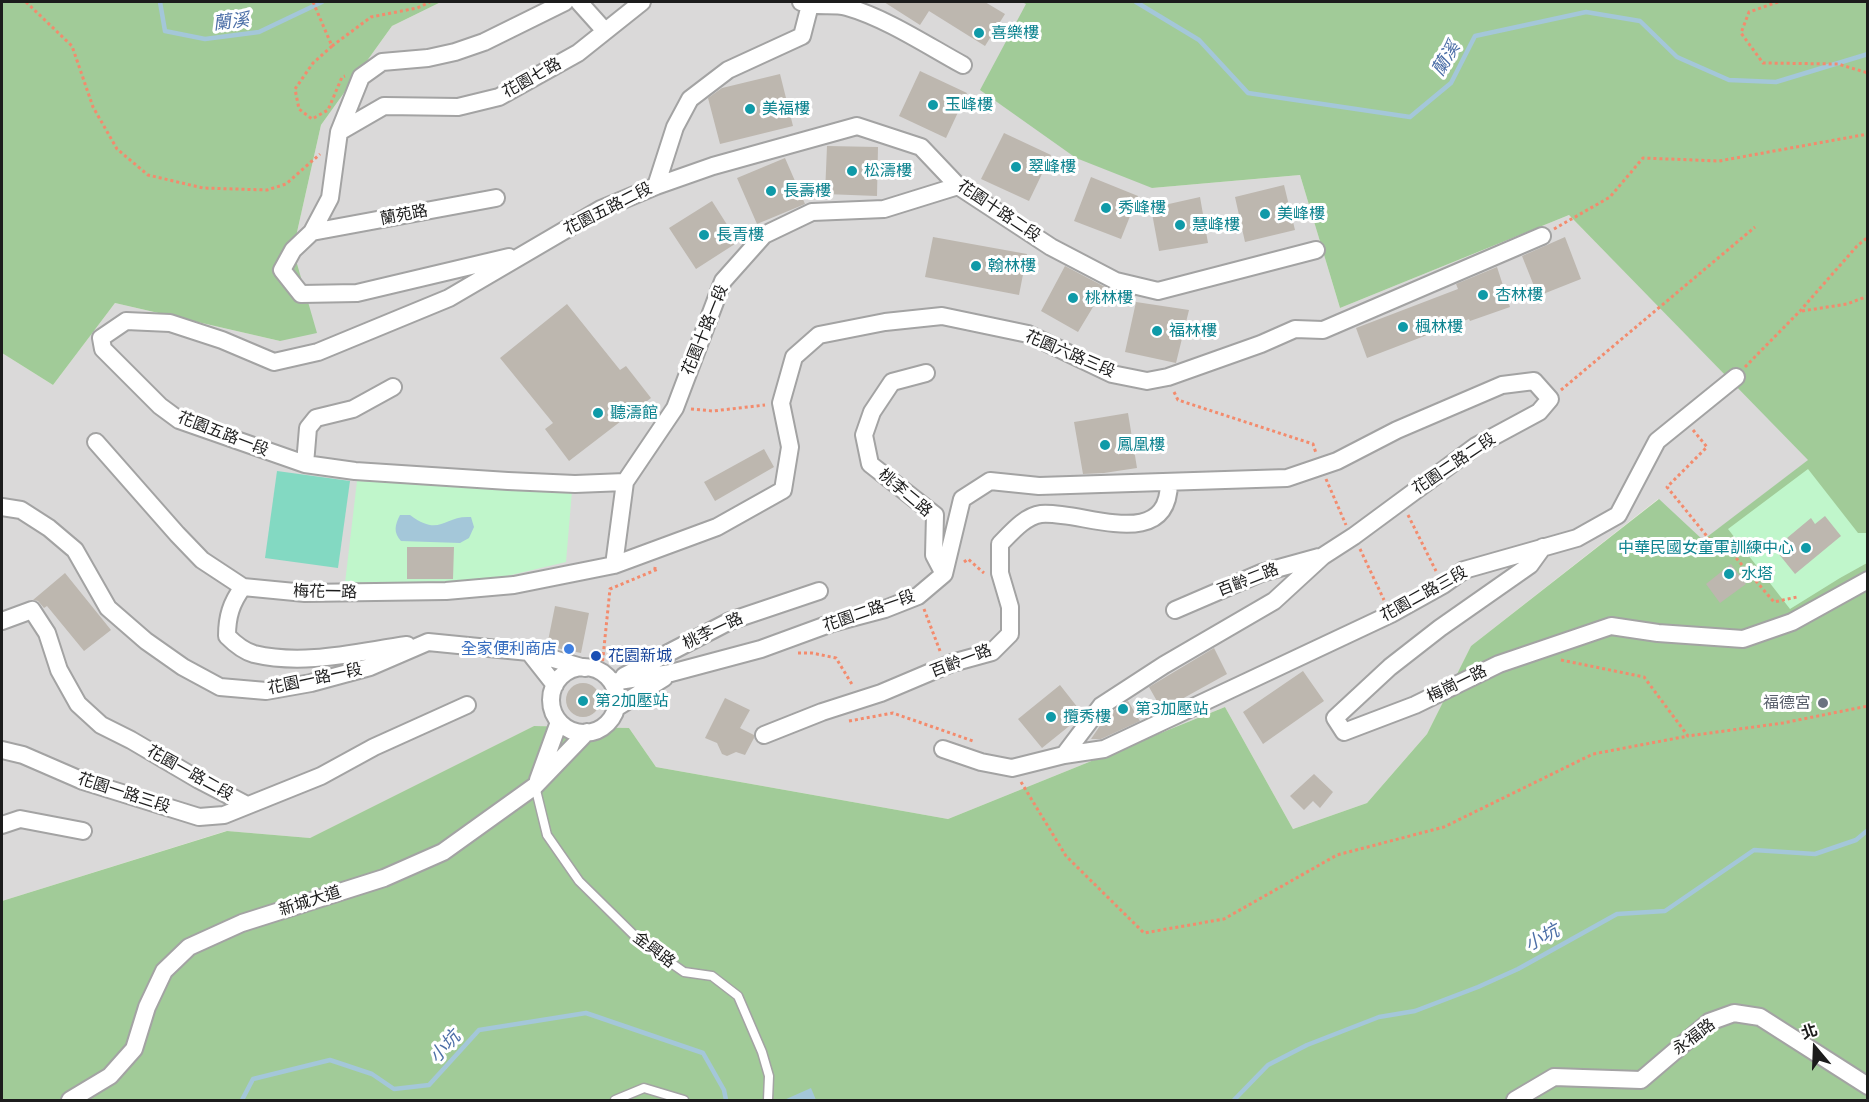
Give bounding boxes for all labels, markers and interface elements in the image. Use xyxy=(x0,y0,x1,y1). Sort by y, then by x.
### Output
water label: 蘭溪 xyxy=(212,9,250,35)
place label: 喜樂樓 xyxy=(991,23,1039,43)
marker: 喜樂樓 xyxy=(972,26,986,40)
water label: 蘭溪 xyxy=(1427,38,1465,80)
street label: 花園七路 xyxy=(499,54,565,102)
place label: 玉峰樓 xyxy=(945,95,993,115)
marker: 玉峰樓 xyxy=(926,98,940,112)
place label: 美福樓 xyxy=(762,99,810,119)
marker: 美福樓 xyxy=(743,102,757,116)
place label: 翠峰樓 xyxy=(1028,157,1076,177)
marker: 翠峰樓 xyxy=(1009,160,1023,174)
place label: 松濤樓 xyxy=(864,161,912,181)
marker: 松濤樓 xyxy=(845,164,859,178)
street label: 花園十路二段 xyxy=(954,176,1044,246)
street label: 花園五路二段 xyxy=(561,179,655,239)
place label: 長壽樓 xyxy=(783,181,831,201)
marker: 長壽樓 xyxy=(764,184,778,198)
place label: 秀峰樓 xyxy=(1118,198,1166,218)
street label: 蘭苑路 xyxy=(379,201,429,229)
marker: 秀峰樓 xyxy=(1099,201,1113,215)
place label: 美峰樓 xyxy=(1277,204,1325,224)
marker: 美峰樓 xyxy=(1258,207,1272,221)
place label: 慧峰樓 xyxy=(1192,215,1240,235)
marker: 慧峰樓 xyxy=(1173,218,1187,232)
place label: 長青樓 xyxy=(716,225,764,245)
marker: 長青樓 xyxy=(697,228,711,242)
place label: 翰林樓 xyxy=(988,256,1036,276)
marker: 翰林樓 xyxy=(969,259,983,273)
street label: 花園十路一段 xyxy=(678,282,732,378)
place label: 杏林樓 xyxy=(1495,285,1543,305)
place label: 桃林樓 xyxy=(1085,288,1133,308)
marker: 杏林樓 xyxy=(1476,288,1490,302)
marker: 桃林樓 xyxy=(1066,291,1080,305)
place label: 楓林樓 xyxy=(1415,317,1463,337)
marker: 楓林樓 xyxy=(1396,320,1410,334)
place label: 福林樓 xyxy=(1169,321,1217,341)
marker: 福林樓 xyxy=(1150,324,1164,338)
street label: 花園六路三段 xyxy=(1022,326,1118,382)
place label: 聽濤館 xyxy=(610,403,658,423)
marker: 聽濤館 xyxy=(591,406,605,420)
street label: 花園五路一段 xyxy=(175,408,271,460)
street label: 花園二路二段 xyxy=(1409,429,1499,499)
place label: 鳳凰樓 xyxy=(1117,435,1165,455)
marker: 鳳凰樓 xyxy=(1098,438,1112,452)
street label: 桃李二路 xyxy=(874,465,936,521)
place label: 中華民國女童軍訓練中心 xyxy=(1618,538,1794,558)
marker: 中華民國女童軍訓練中心 xyxy=(1799,541,1813,555)
street label: 百齡二路 xyxy=(1215,560,1281,600)
street label: 花園二路三段 xyxy=(1377,562,1471,626)
place label: 水塔 xyxy=(1741,564,1773,584)
marker: 水塔 xyxy=(1722,567,1736,581)
street label: 梅花一路 xyxy=(293,582,357,602)
street label: 花園二路一段 xyxy=(820,586,918,636)
street label: 桃李一路 xyxy=(680,609,746,653)
place label: 全家便利商店 xyxy=(461,639,557,659)
street label: 百齡一路 xyxy=(928,641,994,681)
marker: 全家便利商店 xyxy=(562,642,576,656)
place label: 花園新城 xyxy=(608,646,672,666)
marker: 花園新城 xyxy=(589,649,603,663)
street label: 花園一路一段 xyxy=(266,660,364,698)
street label: 梅崗一路 xyxy=(1424,661,1490,707)
place label: 第2加壓站 xyxy=(595,691,669,711)
place label: 福德宮 xyxy=(1763,693,1811,713)
marker: 第2加壓站 xyxy=(576,694,590,708)
marker: 福德宮 xyxy=(1816,696,1830,710)
place label: 第3加壓站 xyxy=(1135,699,1209,719)
marker: 第3加壓站 xyxy=(1116,702,1130,716)
place label: 攬秀樓 xyxy=(1063,707,1111,727)
marker: 攬秀樓 xyxy=(1044,710,1058,724)
street label: 花園一路二段 xyxy=(143,741,237,805)
street label: 花園一路三段 xyxy=(75,769,173,817)
street label: 新城大道 xyxy=(277,882,343,920)
water label: 小坑 xyxy=(1521,920,1563,956)
street label: 金興路 xyxy=(629,928,679,972)
street label: 永福路 xyxy=(1669,1015,1719,1059)
north arrow xyxy=(1785,1018,1845,1078)
text: 北 xyxy=(1798,1019,1820,1043)
water label: 小坑 xyxy=(425,1026,465,1068)

